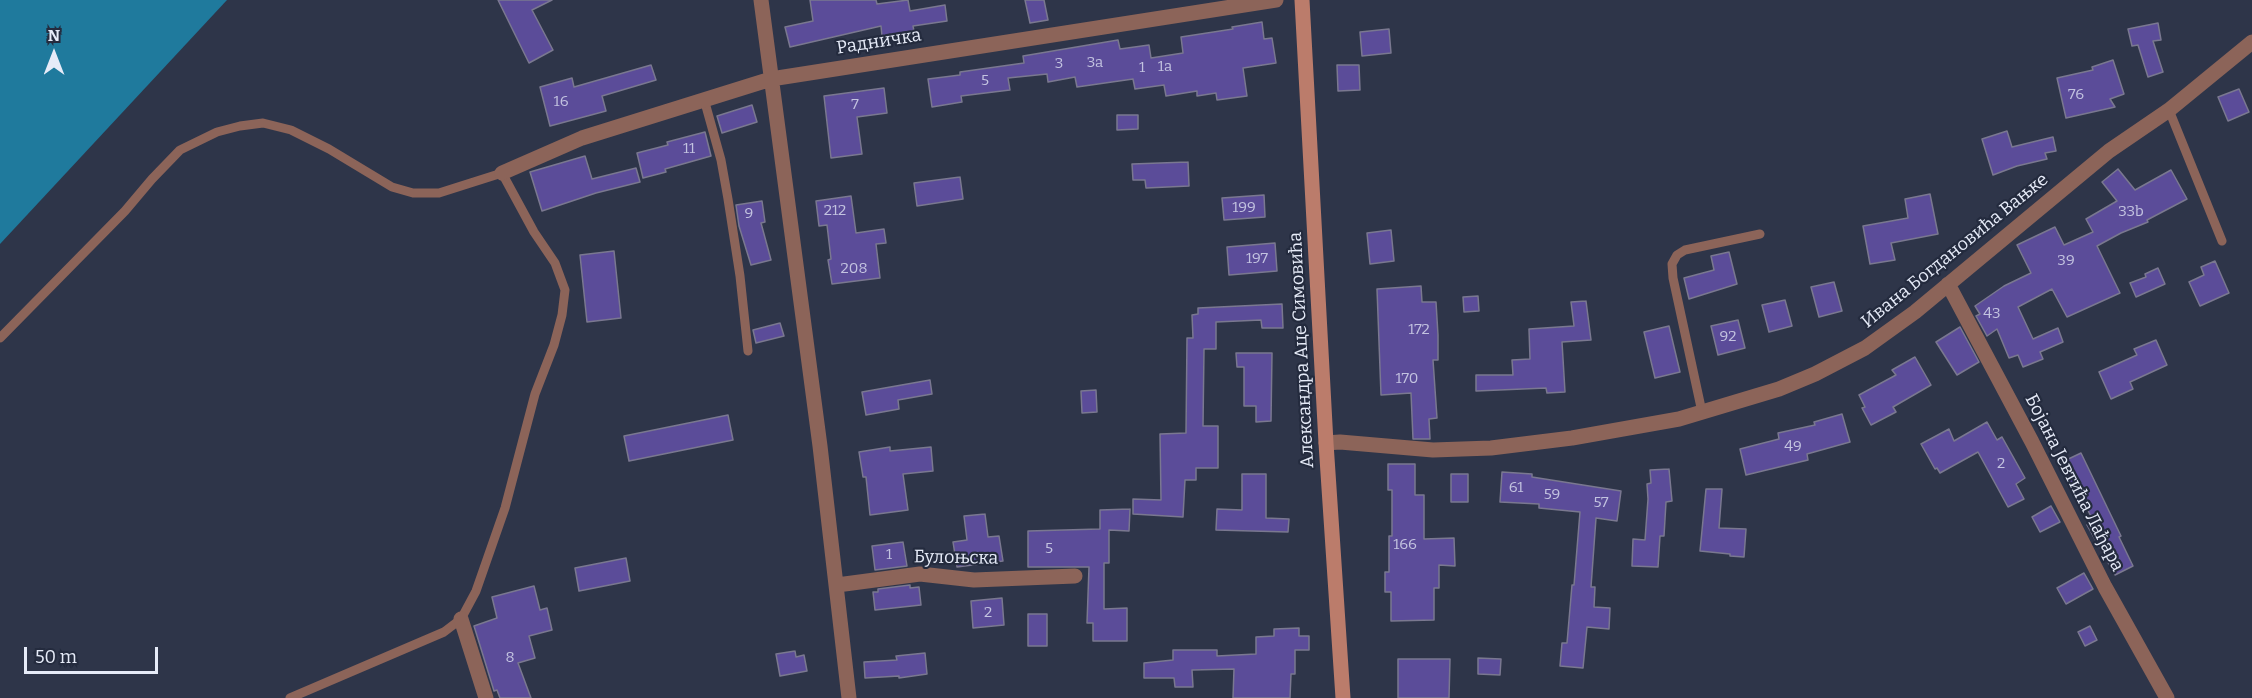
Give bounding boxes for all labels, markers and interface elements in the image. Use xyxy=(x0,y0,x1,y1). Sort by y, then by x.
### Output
north arrow xyxy=(24,24,84,84)
street label: Радничка xyxy=(835,25,923,59)
text: N xyxy=(48,26,60,45)
house number: 3a xyxy=(1087,54,1103,72)
house number: 3 xyxy=(1055,55,1063,73)
house number: 1a xyxy=(1158,58,1172,76)
house number: 1 xyxy=(1139,59,1145,77)
house number: 5 xyxy=(981,72,989,90)
house number: 76 xyxy=(2068,86,2084,104)
house number: 16 xyxy=(554,93,568,111)
house number: 7 xyxy=(851,96,859,114)
house number: 11 xyxy=(683,140,695,158)
street label: Ивана Богдановића Вањке xyxy=(1857,169,2053,333)
house number: 199 xyxy=(1232,199,1256,217)
house number: 212 xyxy=(824,202,846,220)
house number: 33b xyxy=(2118,203,2144,221)
house number: 9 xyxy=(745,205,753,223)
street label: Александра Аце Симовића xyxy=(1285,231,1319,469)
house number: 197 xyxy=(1246,250,1268,268)
house number: 39 xyxy=(2057,252,2075,270)
house number: 208 xyxy=(841,260,867,278)
house number: 43 xyxy=(1983,305,2001,323)
house number: 172 xyxy=(1408,321,1430,339)
house number: 92 xyxy=(1720,328,1736,346)
house number: 170 xyxy=(1396,370,1418,388)
street label: Бојана Јевтића Лађара xyxy=(2020,391,2128,575)
house number: 49 xyxy=(1784,438,1802,456)
house number: 2 xyxy=(1997,455,2005,473)
house number: 61 xyxy=(1509,479,1523,497)
house number: 59 xyxy=(1544,486,1560,504)
house number: 57 xyxy=(1593,494,1609,512)
house number: 166 xyxy=(1393,536,1417,554)
house number: 5 xyxy=(1045,540,1053,558)
house number: 1 xyxy=(886,546,892,564)
street label: Булоњска xyxy=(914,546,998,570)
house number: 2 xyxy=(984,604,992,622)
scale bar xyxy=(27,635,160,673)
text: 50 m xyxy=(35,646,77,668)
house number: 8 xyxy=(505,649,515,667)

